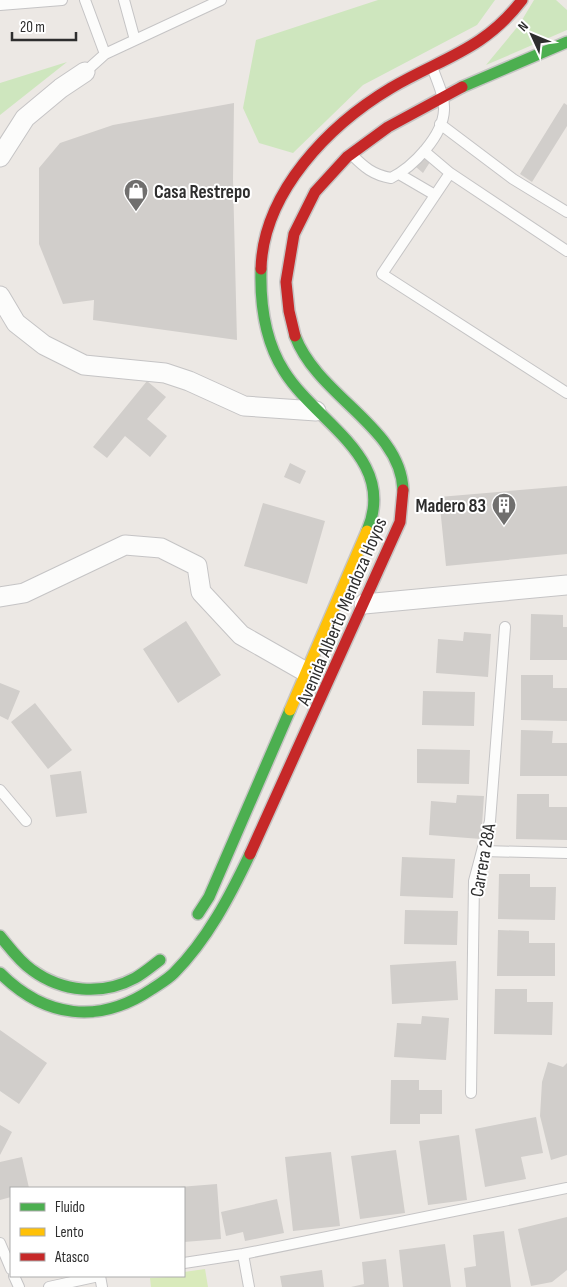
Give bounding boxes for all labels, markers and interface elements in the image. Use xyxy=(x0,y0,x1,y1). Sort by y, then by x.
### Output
scale bar xyxy=(12,10,76,42)
north arrow xyxy=(507,10,557,60)
text: 20 m xyxy=(20,18,45,37)
text: N xyxy=(514,18,532,35)
shop icon: Casa Restrepo xyxy=(123,178,149,212)
place label: Casa Restrepo xyxy=(154,181,250,204)
building icon: Madero 83 xyxy=(491,492,517,526)
place label: Madero 83 xyxy=(415,495,486,518)
street label: Avenida Alberto Mendoza Hoyos xyxy=(292,514,392,710)
street label: Carrera 28A xyxy=(466,821,501,899)
legend xyxy=(10,1187,185,1277)
text: Fluido xyxy=(55,1198,85,1217)
text: Lento xyxy=(55,1223,84,1242)
text: Atasco xyxy=(54,1248,89,1267)

